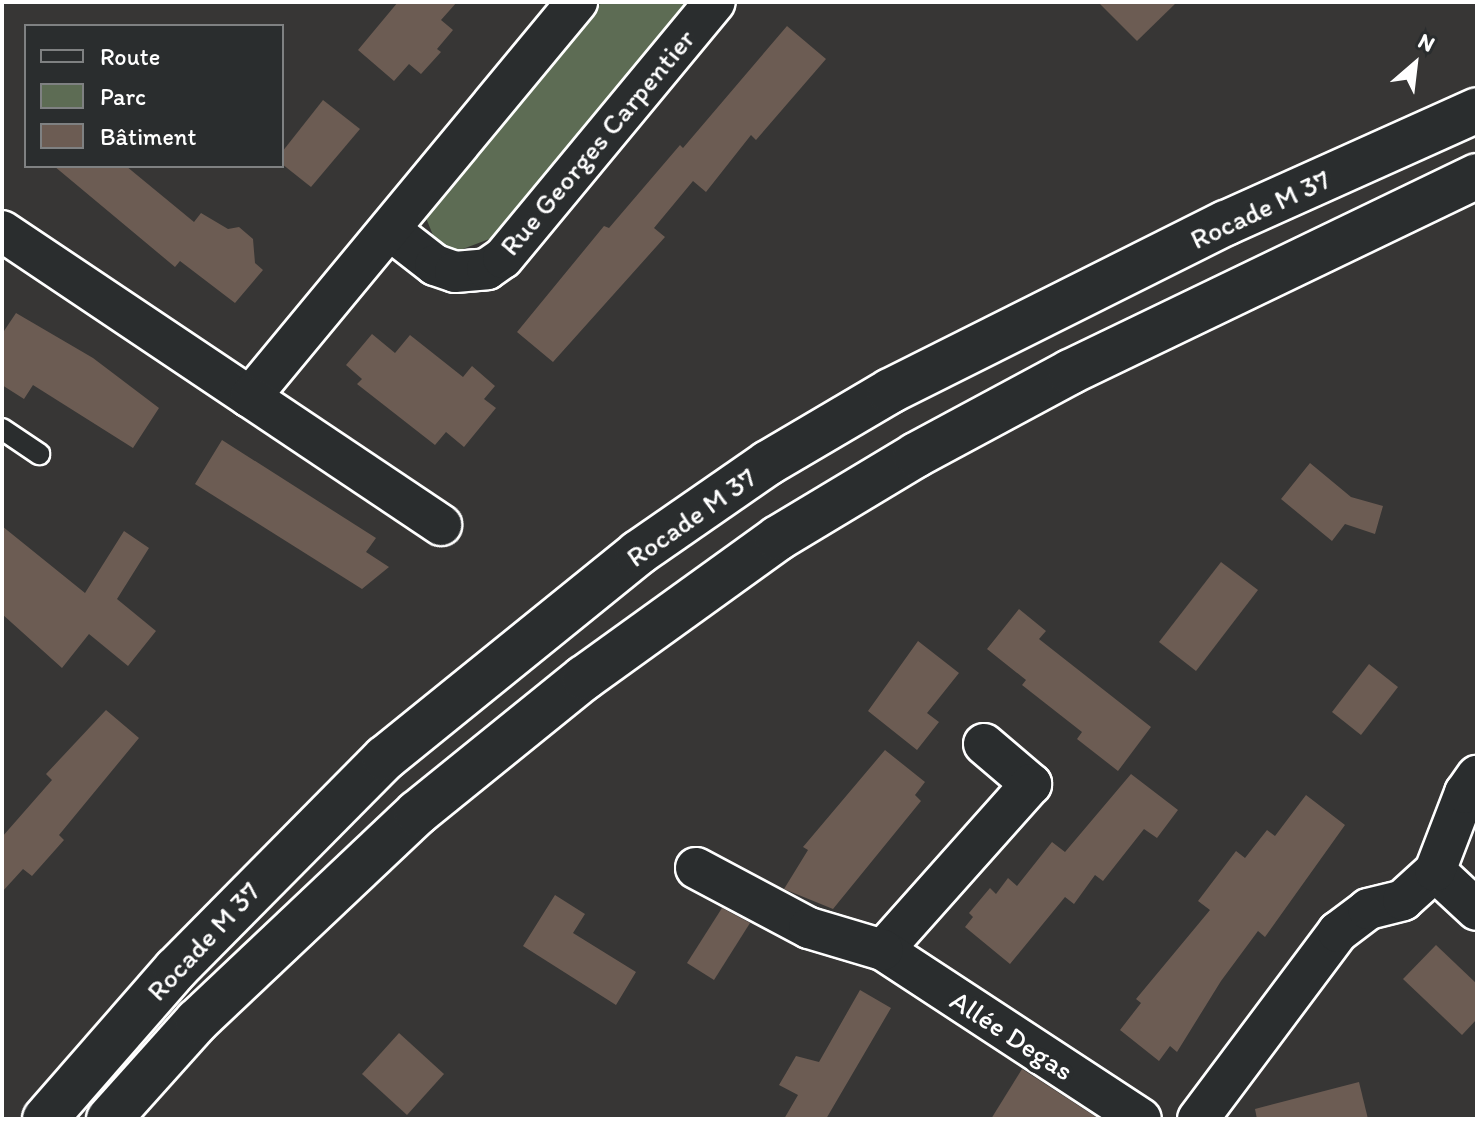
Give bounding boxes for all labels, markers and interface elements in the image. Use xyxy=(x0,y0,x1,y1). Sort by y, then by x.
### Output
street label: Rue Georges Carpentier xyxy=(493,22,701,262)
legend xyxy=(24,24,284,168)
north arrow xyxy=(1375,24,1455,104)
text: N xyxy=(1414,27,1439,58)
text: Route xyxy=(100,42,160,71)
text: Parc xyxy=(100,82,146,111)
text: Bâtiment xyxy=(100,122,196,151)
street label: Rocade M 37 xyxy=(1185,162,1335,256)
street label: Rocade M 37 xyxy=(620,460,762,574)
street label: Rocade M 37 xyxy=(139,875,267,1007)
street label: Allée Degas xyxy=(944,983,1080,1087)

